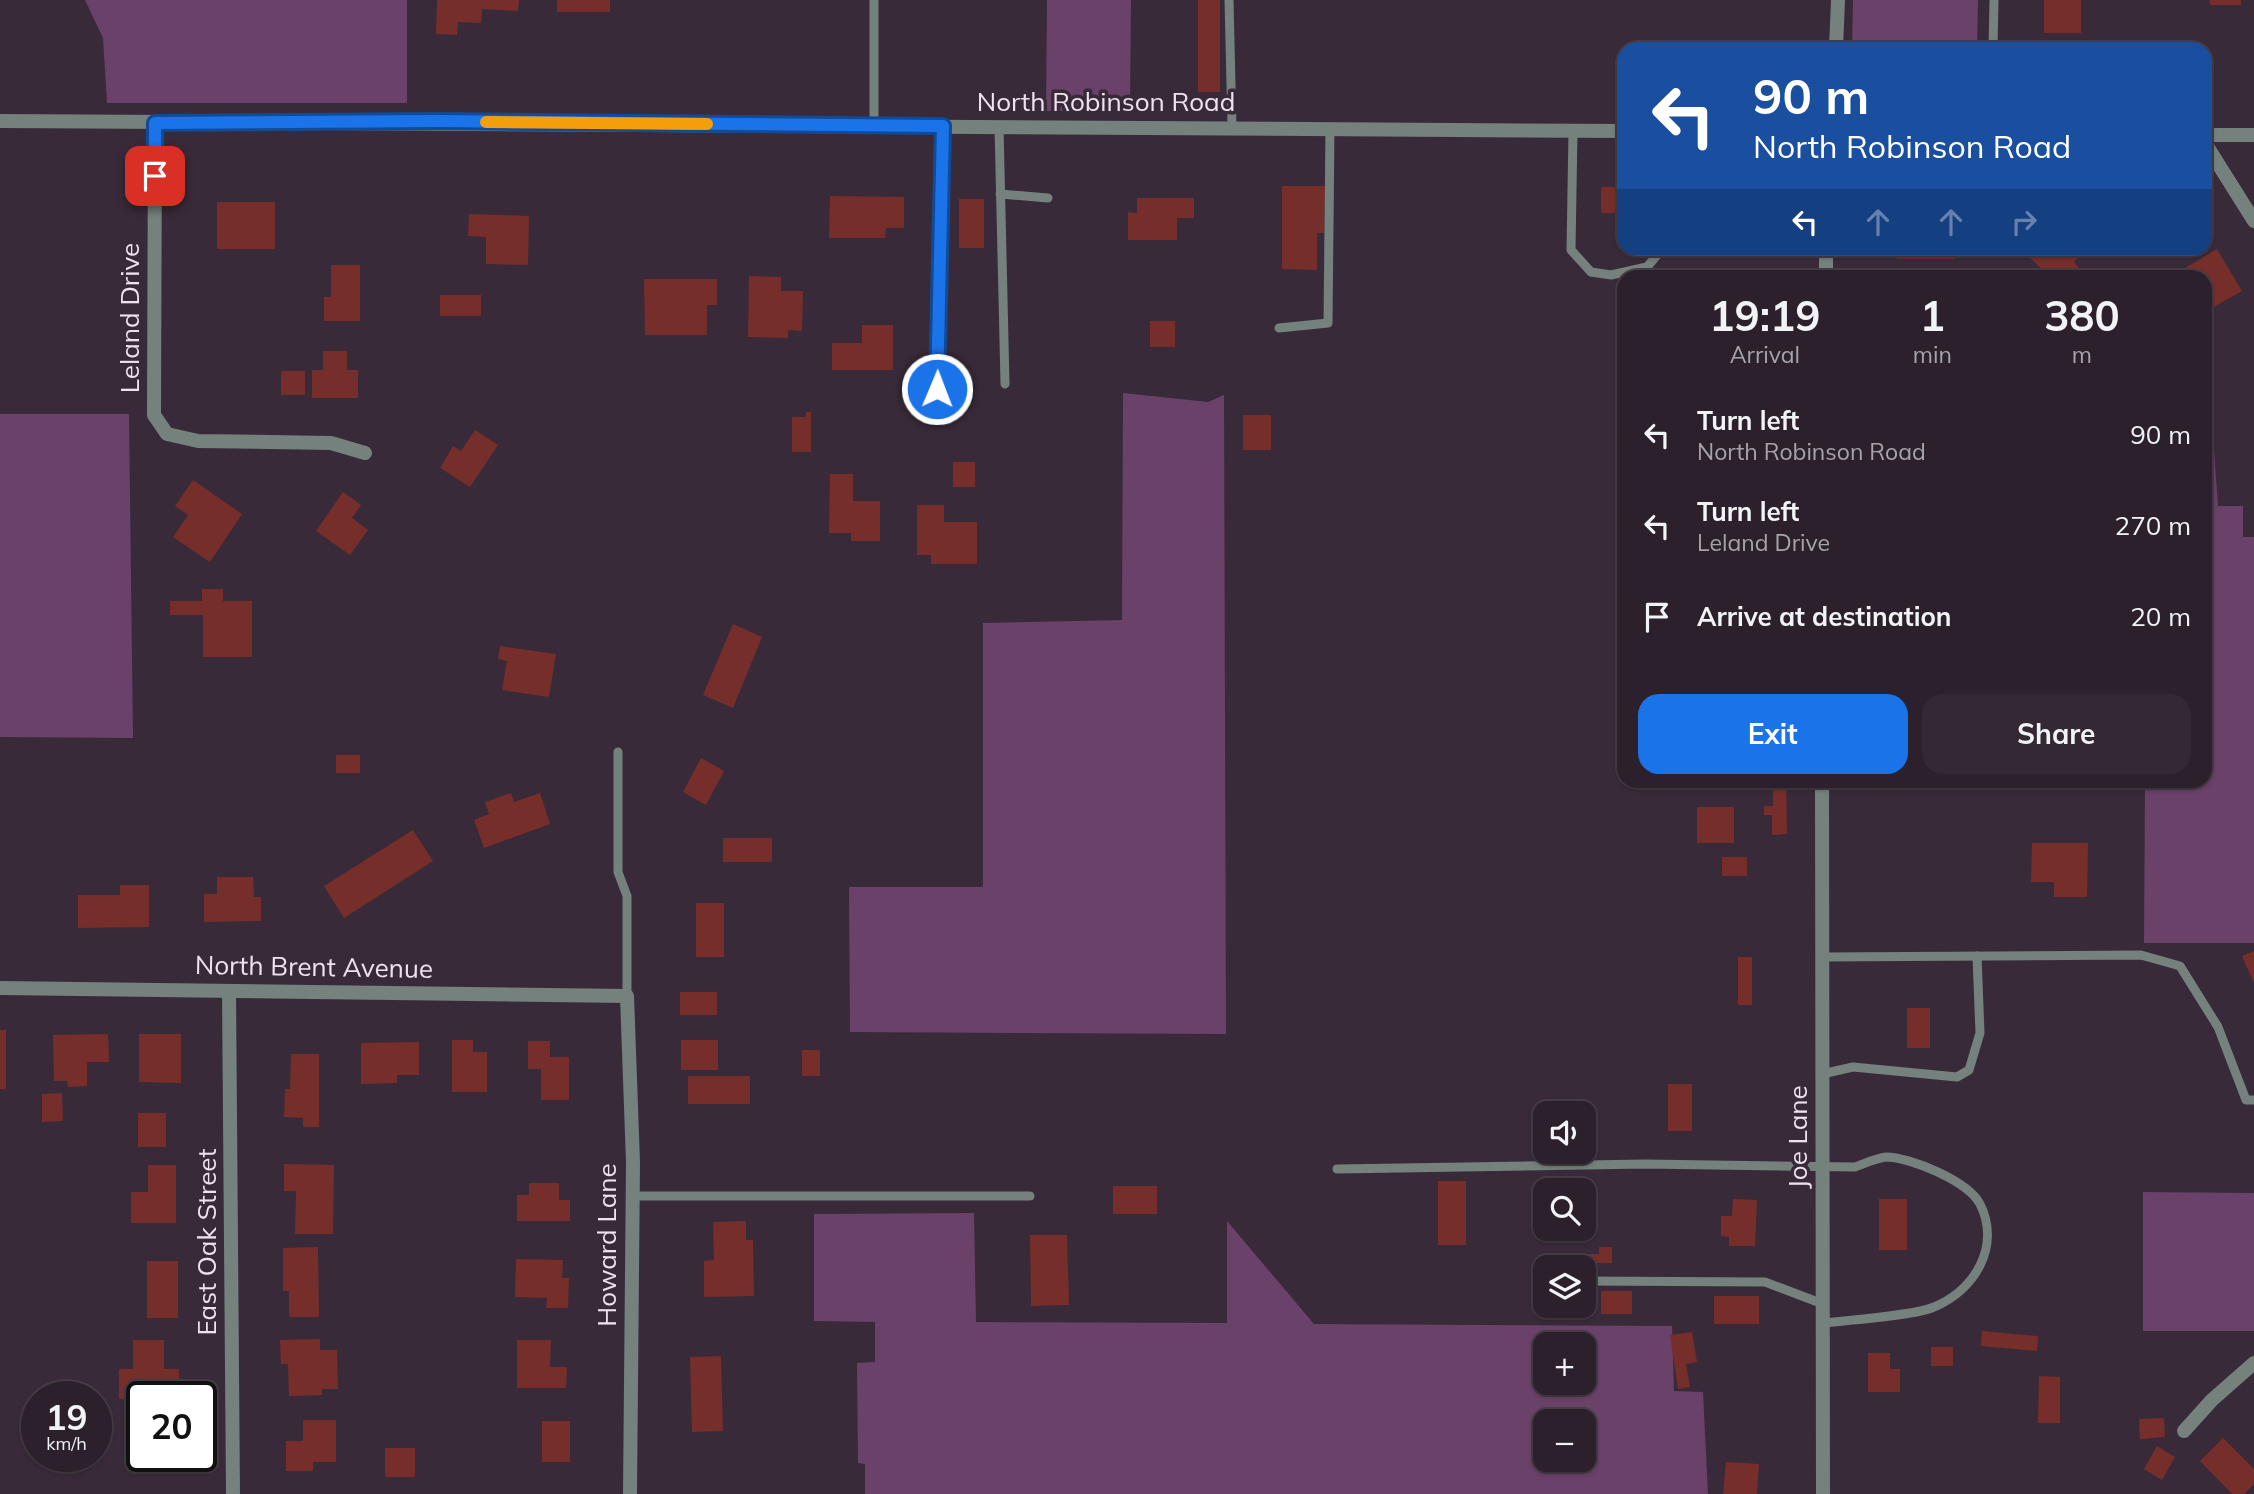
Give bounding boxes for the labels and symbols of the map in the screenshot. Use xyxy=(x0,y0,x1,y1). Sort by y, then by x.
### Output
street label: North Robinson Road xyxy=(977,85,1235,118)
pin xyxy=(125,146,185,206)
street label: Leland Drive xyxy=(113,243,146,393)
position arrow xyxy=(900,352,974,426)
street label: North Brent Avenue xyxy=(195,948,433,985)
street label: Joe Lane xyxy=(1781,1085,1814,1189)
street label: East Oak Street xyxy=(190,1148,223,1336)
street label: Howard Lane xyxy=(590,1163,623,1327)
speed limit sign: 20 xyxy=(126,1381,217,1472)

